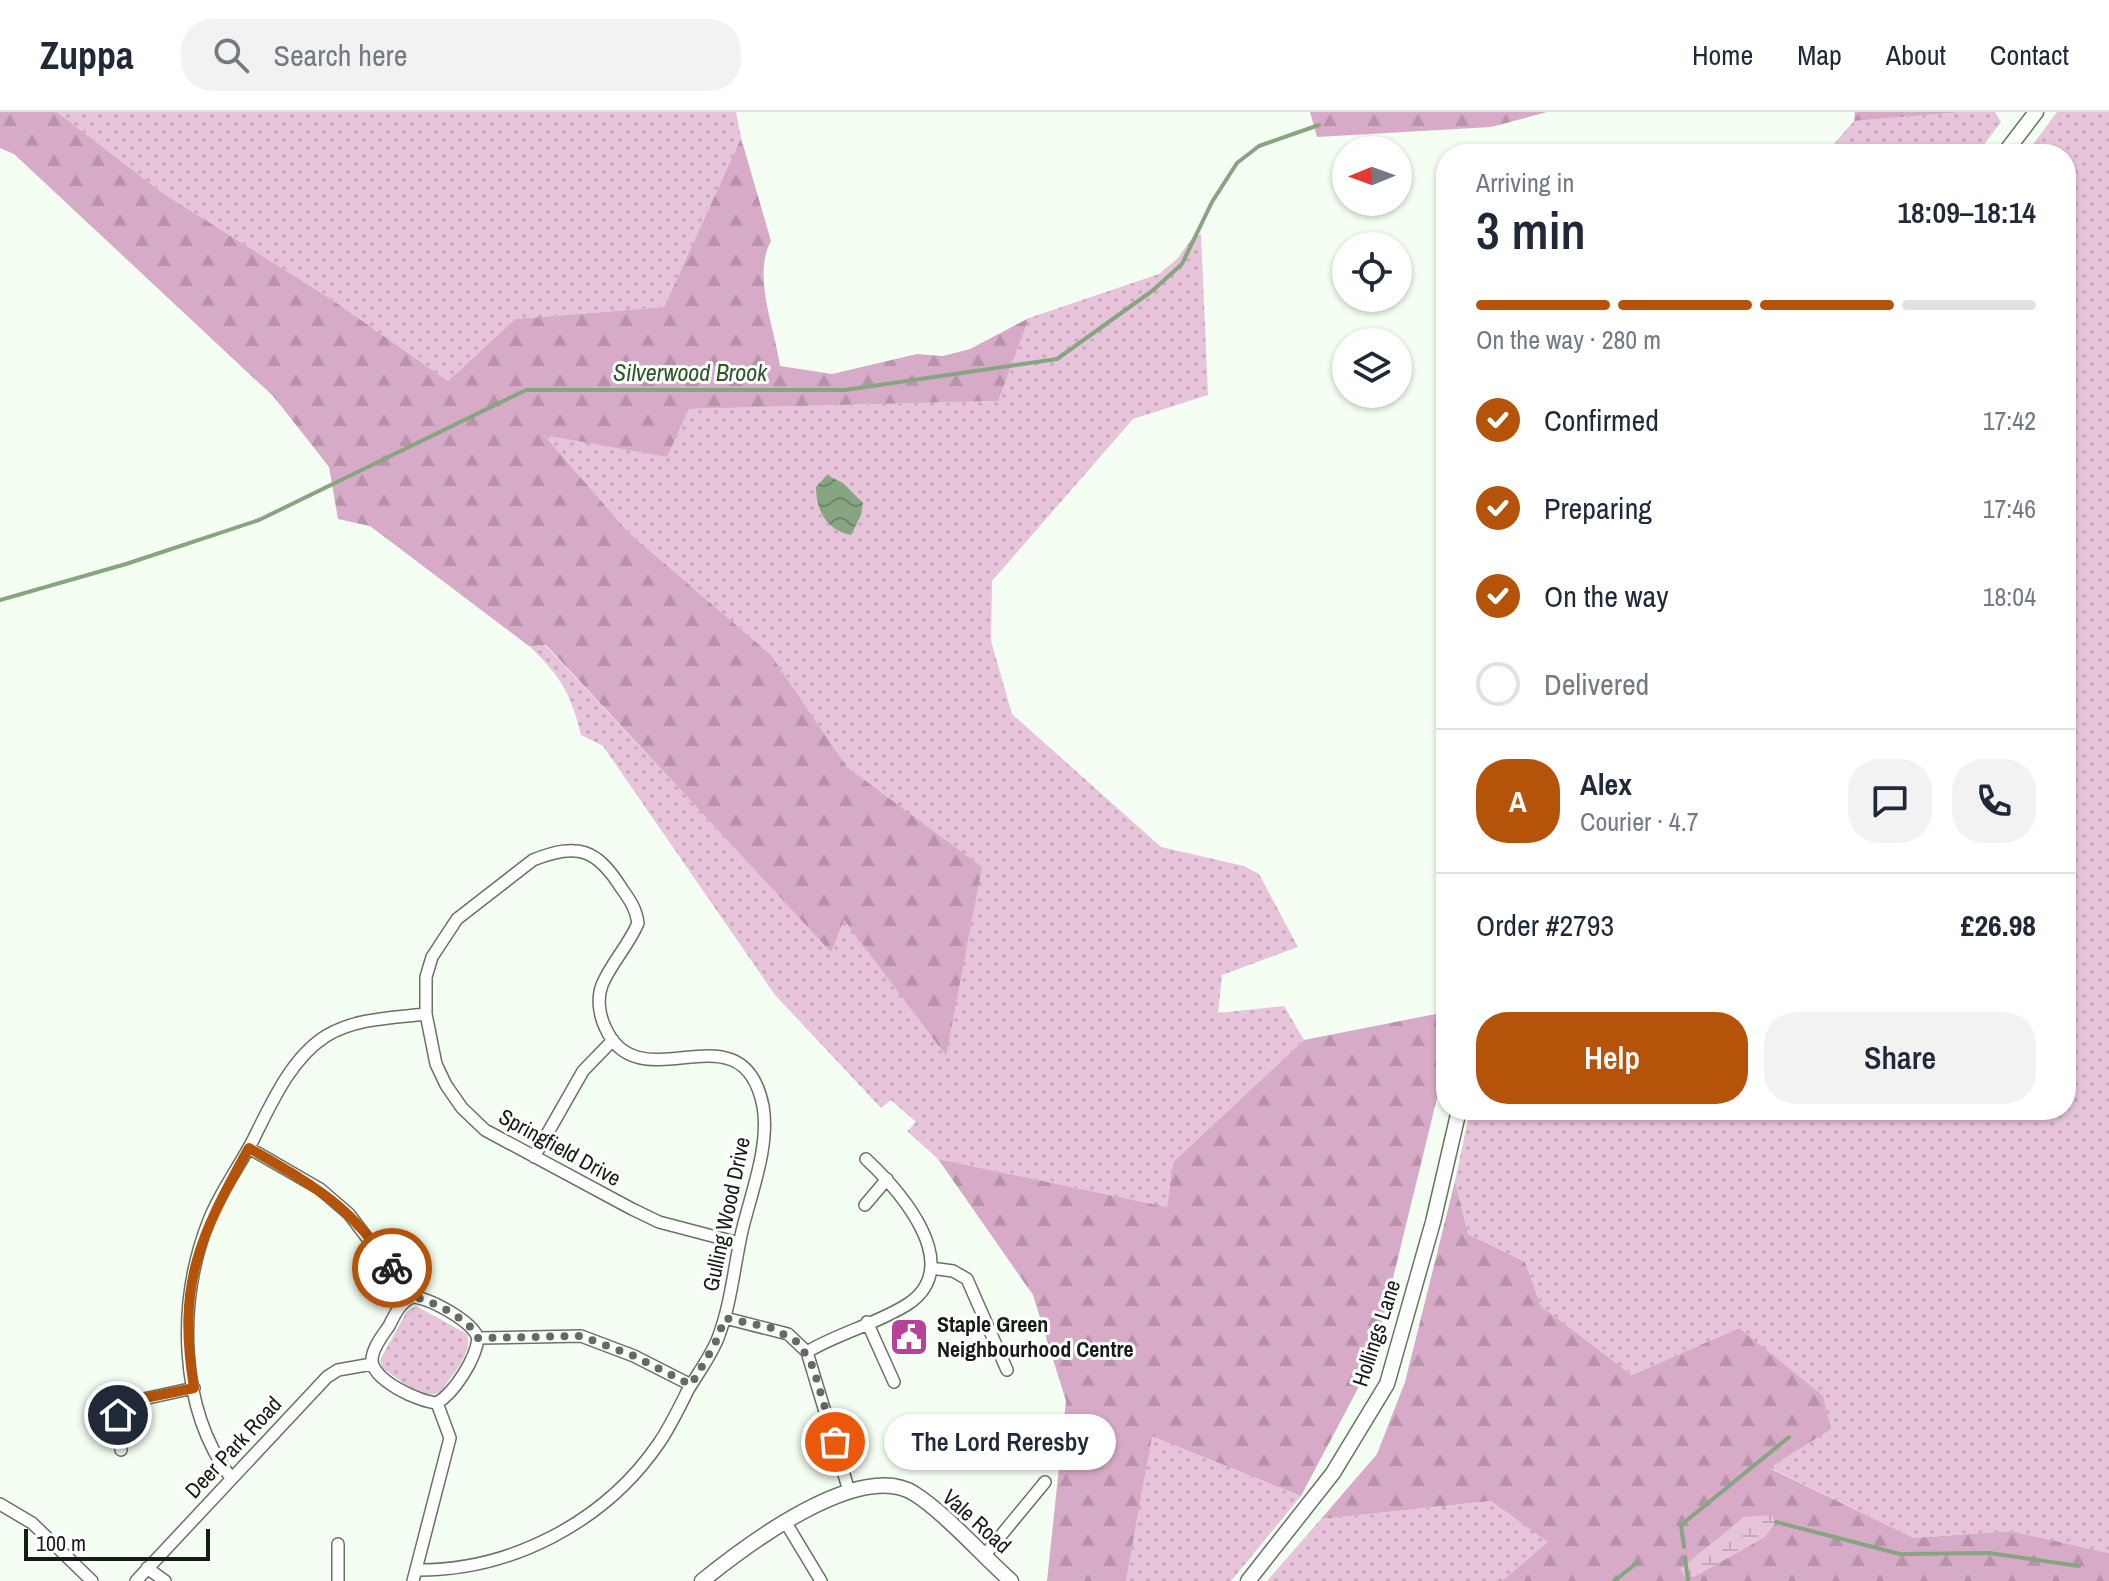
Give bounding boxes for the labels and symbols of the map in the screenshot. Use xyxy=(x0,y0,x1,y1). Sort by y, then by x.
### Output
north arrow xyxy=(1332,136,1412,216)
water label: Silverwood Brook xyxy=(613,356,768,388)
street label: Springfield Drive xyxy=(494,1101,626,1193)
street label: Gulling Wood Drive xyxy=(695,1134,757,1294)
courier xyxy=(352,1228,432,1308)
street label: Hollings Lane xyxy=(1345,1276,1407,1390)
place label: Staple Green Neighbourhood Centre xyxy=(937,1309,1133,1364)
public building icon: Staple Green Neighbourhood Centre xyxy=(888,1316,930,1358)
pin xyxy=(84,1381,152,1449)
street label: Deer Park Road xyxy=(178,1389,288,1505)
pin xyxy=(801,1408,869,1476)
callout: The Lord Reresby xyxy=(883,1414,1115,1470)
street label: Vale Road xyxy=(936,1482,1018,1560)
scale bar xyxy=(24,1525,210,1561)

